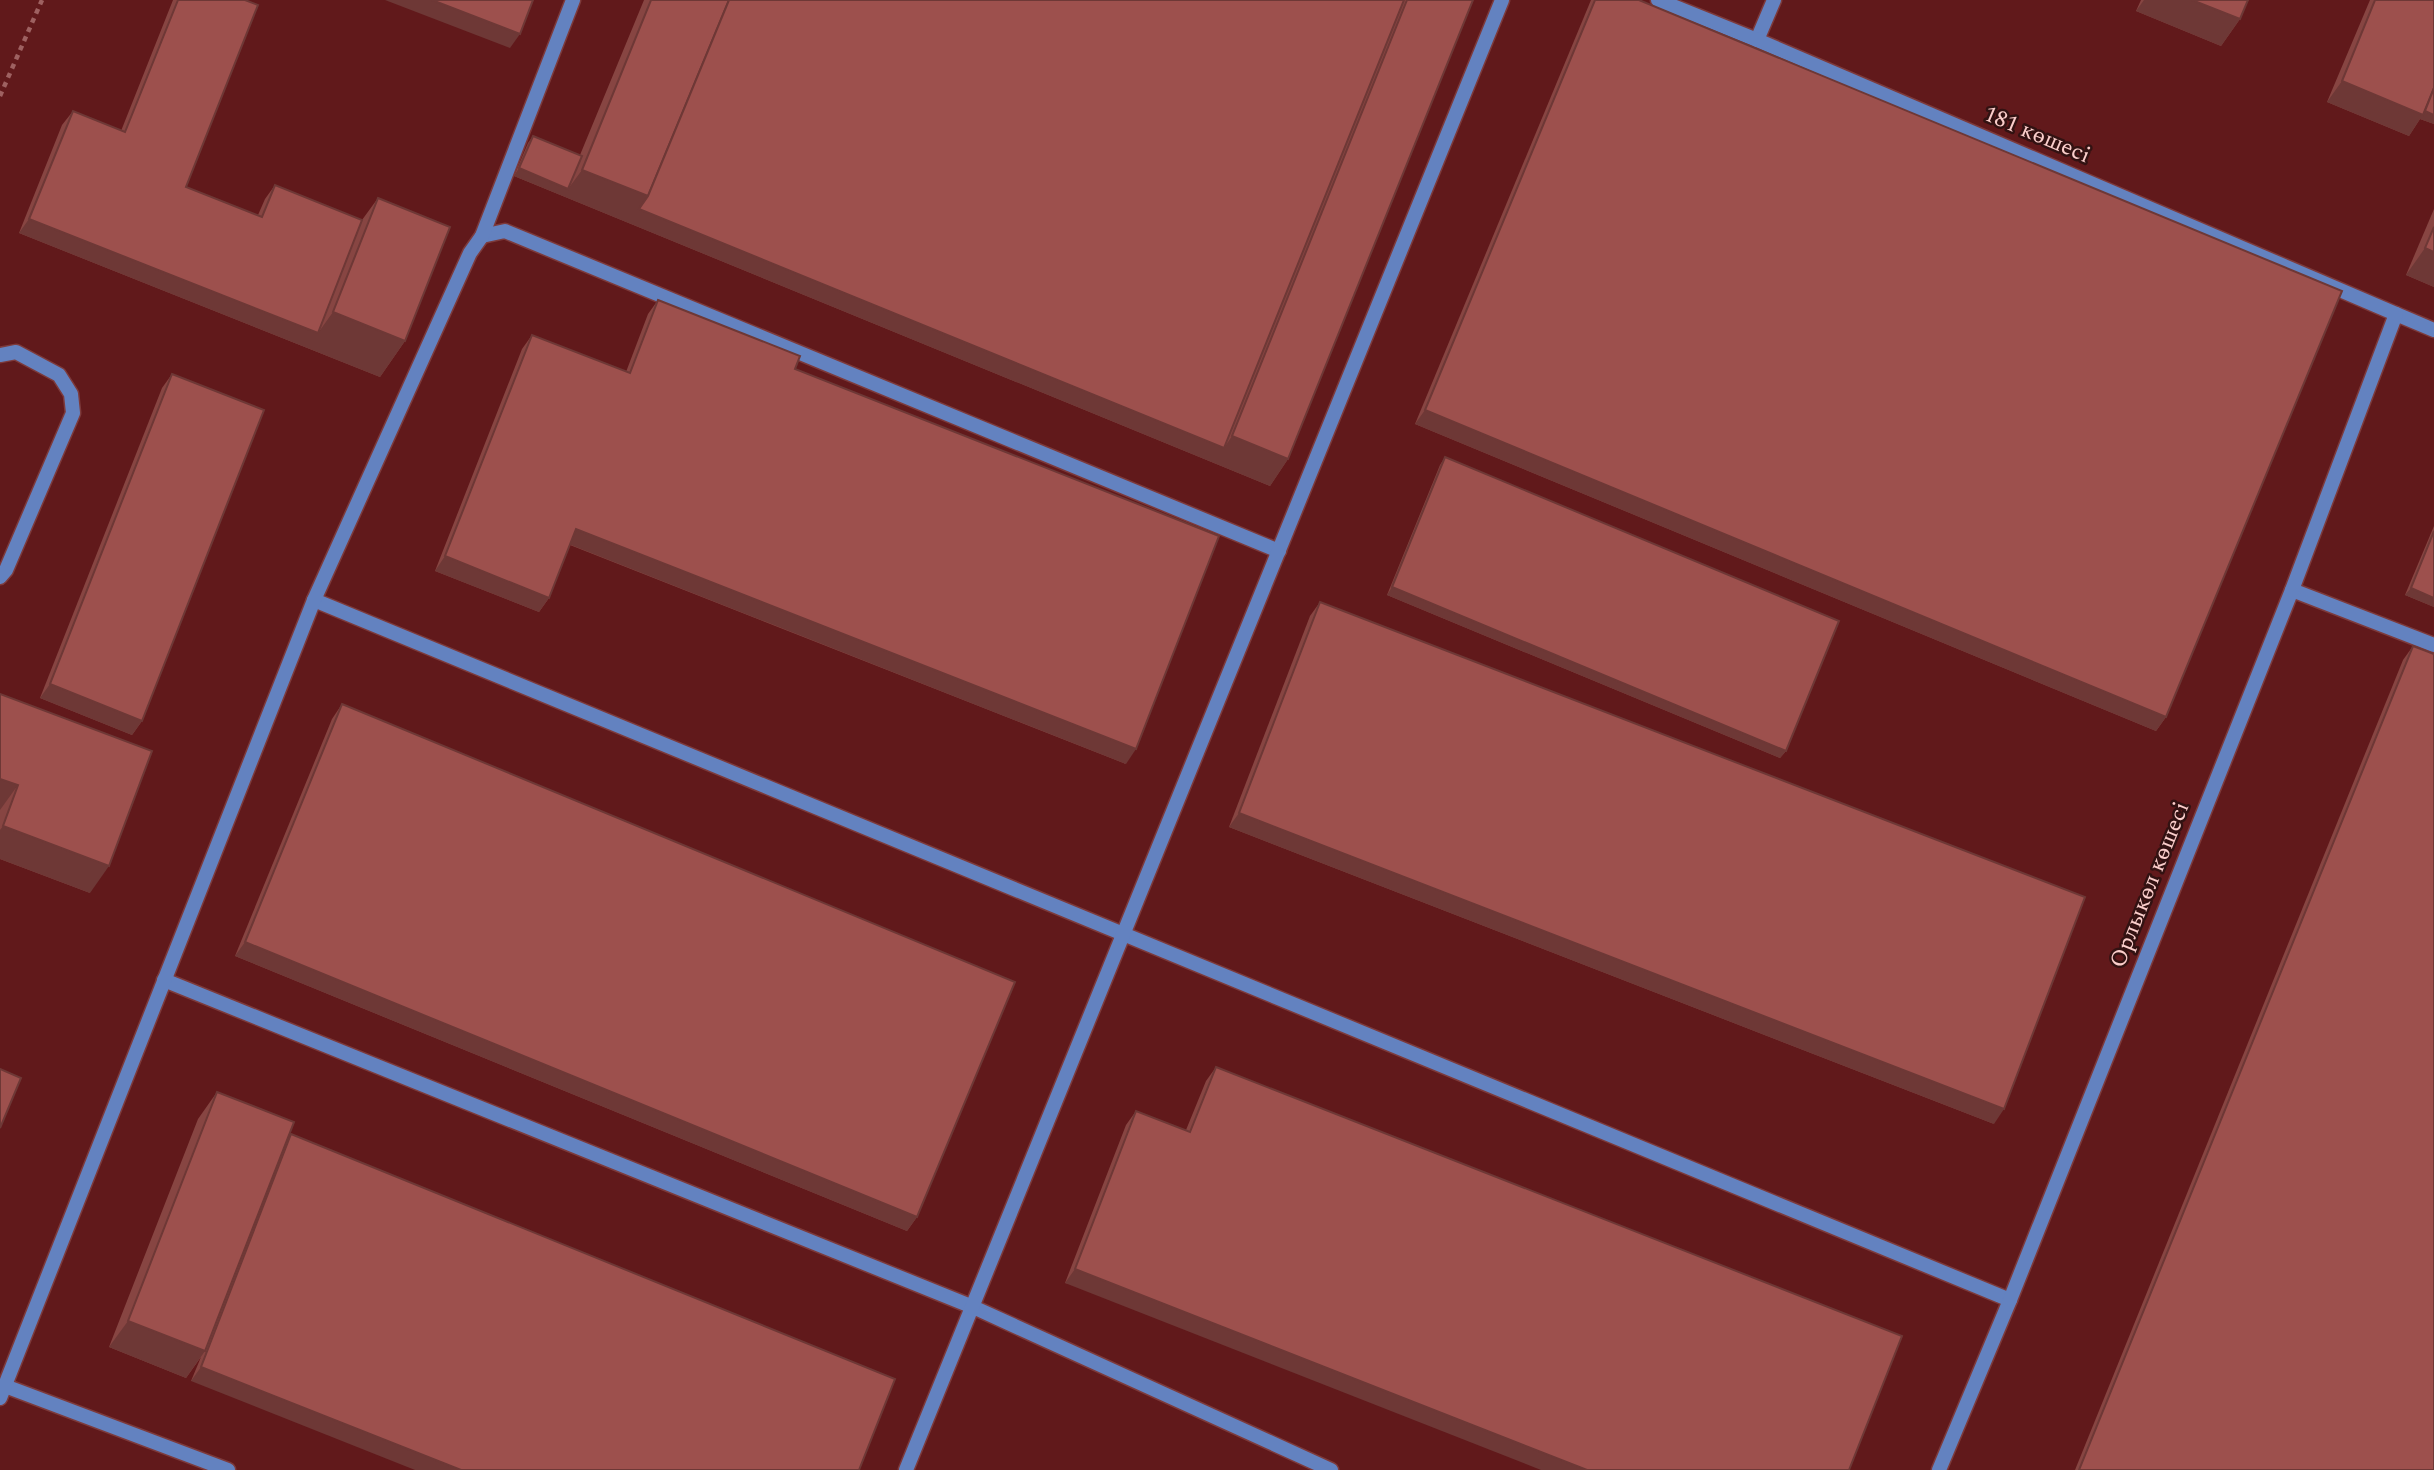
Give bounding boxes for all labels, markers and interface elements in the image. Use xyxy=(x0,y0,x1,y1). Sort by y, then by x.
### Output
street label: 181 көшесі xyxy=(1978,97,2096,173)
street label: Орлыкөл көшесі xyxy=(2101,797,2199,973)

